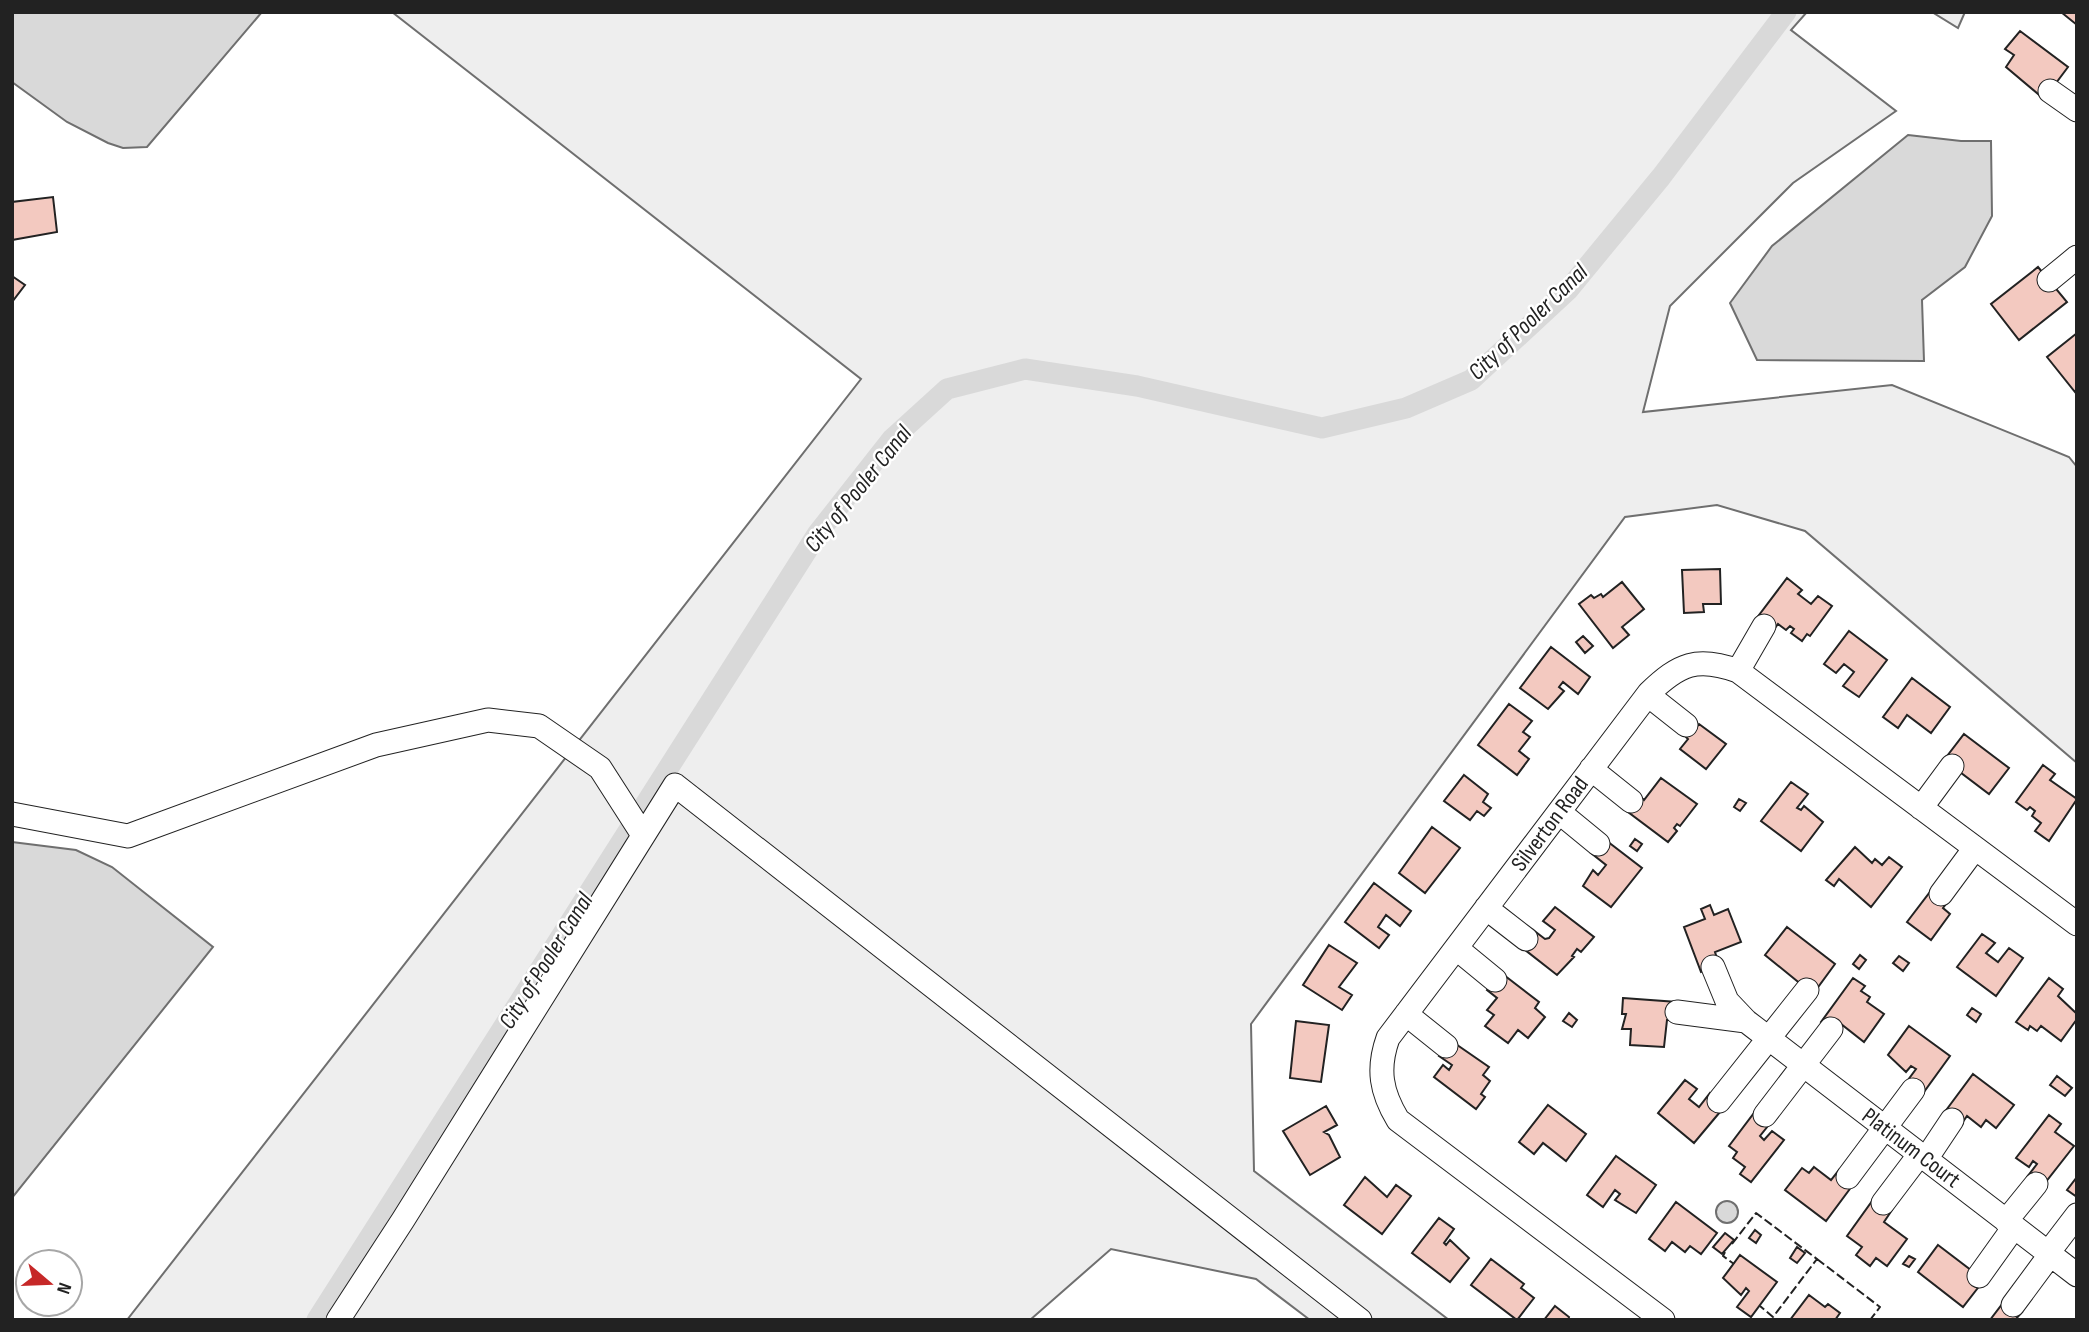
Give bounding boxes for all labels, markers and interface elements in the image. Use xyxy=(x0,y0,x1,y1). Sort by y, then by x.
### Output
water label: City of Pooler Canal xyxy=(1462,257,1594,386)
water label: City of Pooler Canal xyxy=(798,419,918,558)
street label: Silverton Road xyxy=(1505,771,1595,877)
water label: City of Pooler Canal xyxy=(493,887,600,1034)
street label: Platinum Court xyxy=(1856,1102,1966,1194)
north arrow xyxy=(14,1248,84,1318)
text: N xyxy=(51,1280,76,1297)

